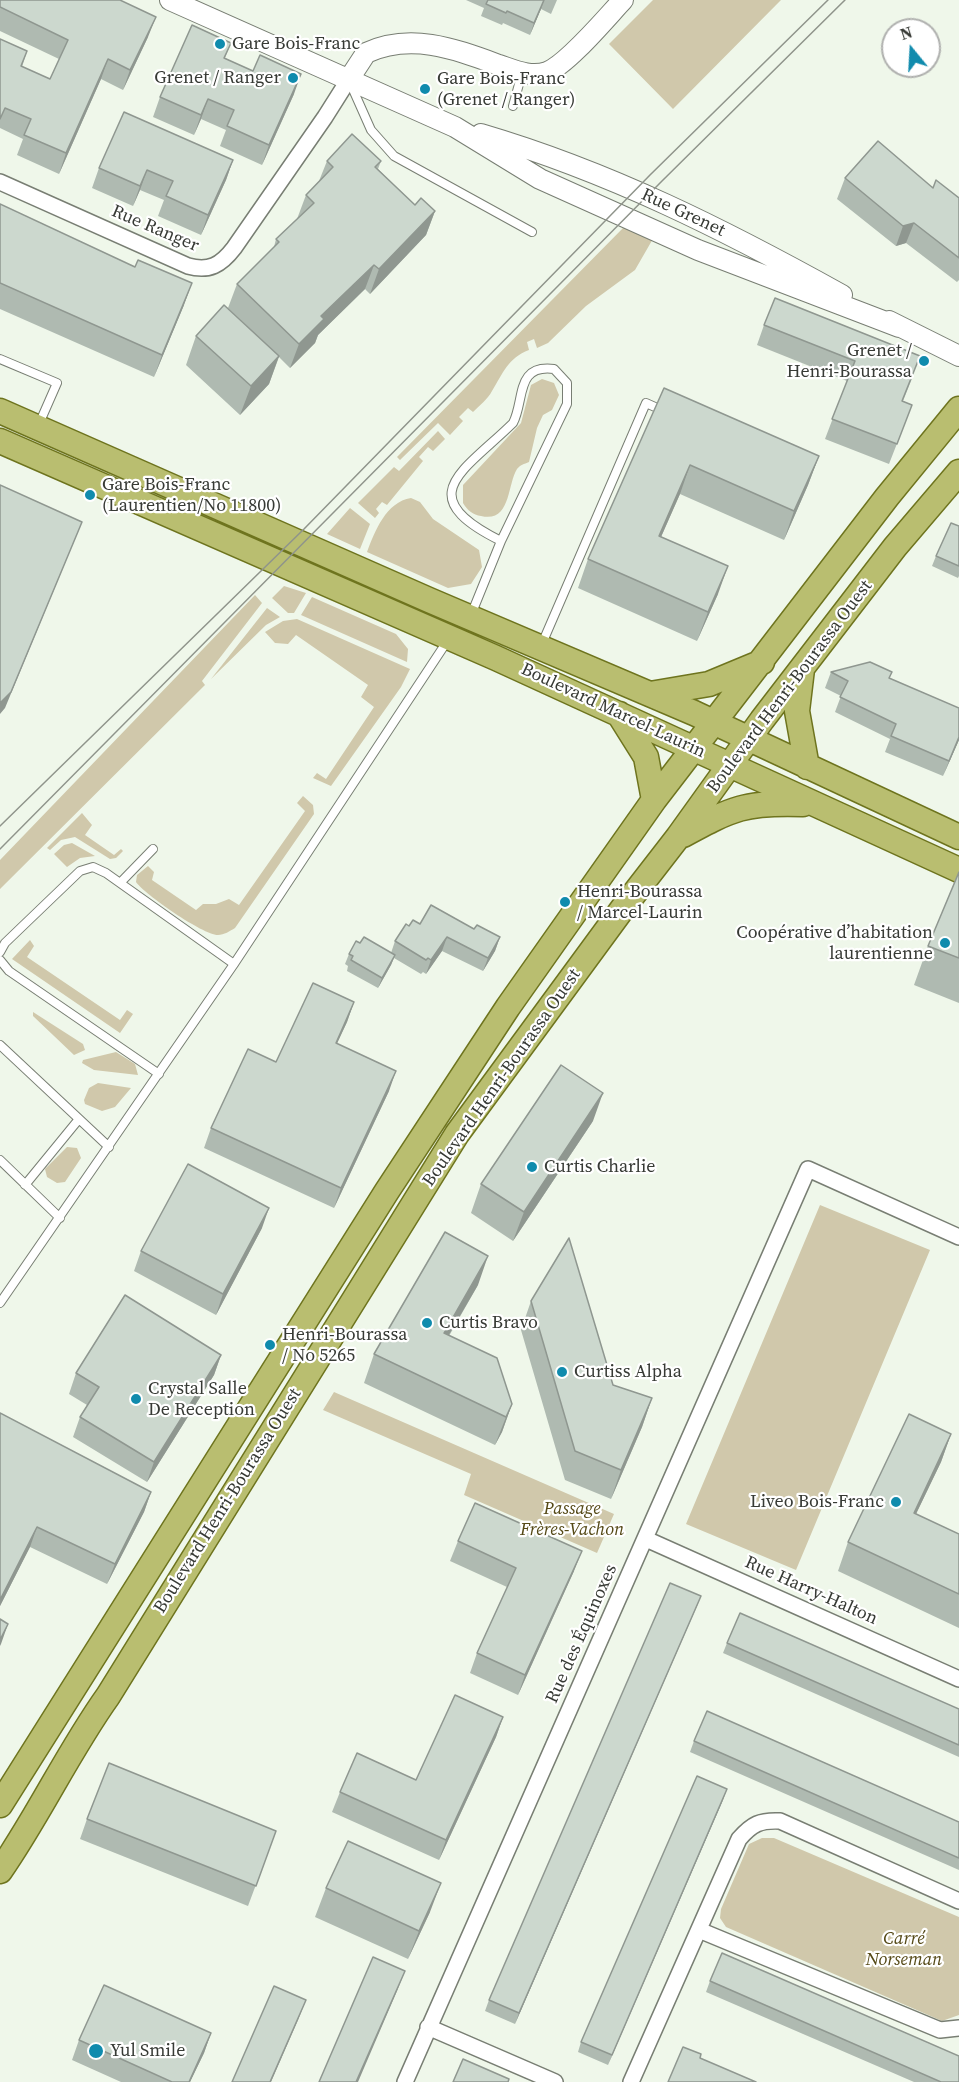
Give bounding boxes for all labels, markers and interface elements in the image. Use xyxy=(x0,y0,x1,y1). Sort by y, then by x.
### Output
north arrow xyxy=(881,18,941,78)
text: N xyxy=(897,21,915,45)
place label: Gare Bois-Franc xyxy=(232,33,360,55)
marker: Gare Bois-Franc xyxy=(213,37,227,51)
place label: Grenet / Ranger xyxy=(154,67,281,89)
place label: Gare Bois-Franc (Grenet / Ranger) xyxy=(437,68,575,110)
marker: Grenet / Ranger xyxy=(286,71,300,85)
marker: Gare Bois-Franc (Grenet / Ranger) xyxy=(418,82,432,96)
street label: Rue Grenet xyxy=(638,184,728,242)
street label: Rue Ranger xyxy=(108,201,202,257)
place label: Grenet / Henri-Bourassa xyxy=(787,340,912,382)
marker: Grenet / Henri-Bourassa xyxy=(917,354,931,368)
place label: Gare Bois-Franc (Laurentien/No 11800) xyxy=(102,474,281,516)
marker: Gare Bois-Franc (Laurentien/No 11800) xyxy=(83,488,97,502)
street label: Boulevard Henri-Bourassa Ouest xyxy=(703,576,877,798)
street label: Boulevard Marcel-Laurin xyxy=(517,659,709,763)
place label: Henri-Bourassa / Marcel-Laurin xyxy=(577,881,703,924)
marker: Henri-Bourassa / Marcel-Laurin xyxy=(558,895,572,909)
place label: Coopérative d’habitation laurentienne xyxy=(736,922,933,964)
marker: Coopérative d’habitation laurentienne xyxy=(938,936,952,950)
street label: Boulevard Henri-Bourassa Ouest xyxy=(418,965,586,1191)
place label: Curtis Charlie xyxy=(544,1156,655,1178)
marker: Curtis Charlie xyxy=(525,1160,539,1174)
place label: Curtis Bravo xyxy=(439,1312,538,1334)
marker: Curtis Bravo xyxy=(420,1316,434,1330)
place label: Henri-Bourassa / No 5265 xyxy=(282,1324,407,1366)
marker: Henri-Bourassa / No 5265 xyxy=(263,1338,277,1352)
place label: Curtiss Alpha xyxy=(574,1361,682,1383)
marker: Curtiss Alpha xyxy=(555,1365,569,1379)
place label: Crystal Salle De Reception xyxy=(148,1378,255,1420)
street label: Boulevard Henri-Bourassa Ouest xyxy=(150,1385,306,1617)
marker: Crystal Salle De Reception xyxy=(129,1392,143,1406)
place label: Liveo Bois-Franc xyxy=(750,1491,884,1513)
marker: Liveo Bois-Franc xyxy=(889,1495,903,1509)
park label: Passage Frères-Vachon xyxy=(520,1498,624,1540)
street label: Rue Harry-Halton xyxy=(741,1552,881,1630)
street label: Rue des Équinoxes xyxy=(542,1561,622,1707)
park label: Carré Norseman xyxy=(866,1928,942,1970)
place label: Yul Smile xyxy=(110,2040,185,2062)
marker: Yul Smile xyxy=(87,2042,105,2060)

